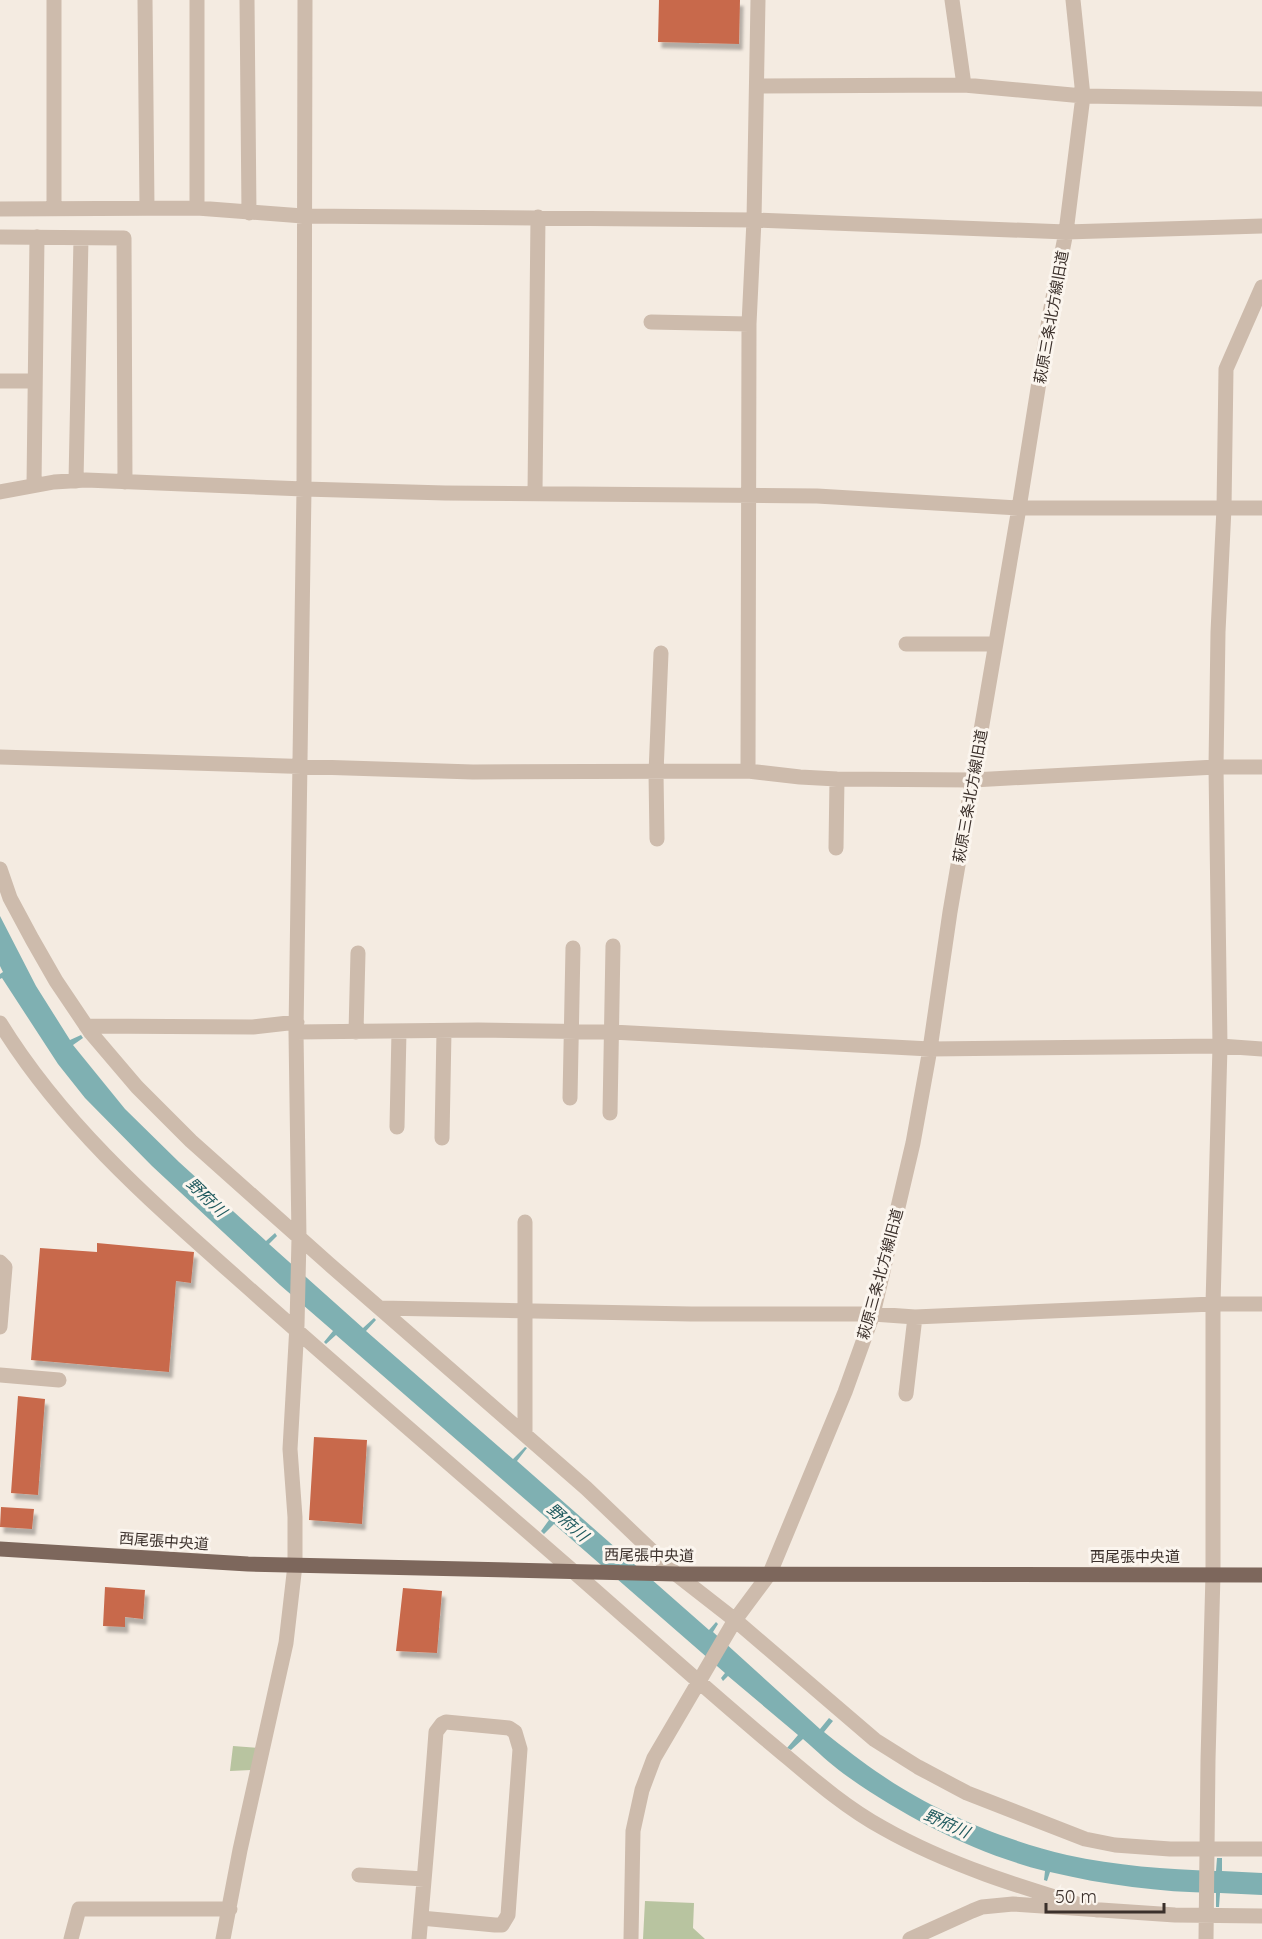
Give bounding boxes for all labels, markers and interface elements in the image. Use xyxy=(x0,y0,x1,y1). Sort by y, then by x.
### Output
street label: 萩原三条北方線旧道 xyxy=(1030,249,1072,385)
street label: 萩原三条北方線旧道 xyxy=(949,728,991,864)
water label: 野府川 xyxy=(183,1173,233,1222)
street label: 萩原三条北方線旧道 xyxy=(853,1206,907,1342)
water label: 野府川 xyxy=(543,1499,594,1547)
street label: 西尾張中央道 xyxy=(118,1528,210,1554)
street label: 西尾張中央道 xyxy=(604,1545,694,1565)
street label: 西尾張中央道 xyxy=(1090,1547,1180,1566)
water label: 野府川 xyxy=(921,1804,975,1843)
scale bar xyxy=(1046,1876,1164,1914)
text: 50 m xyxy=(1055,1885,1097,1908)

